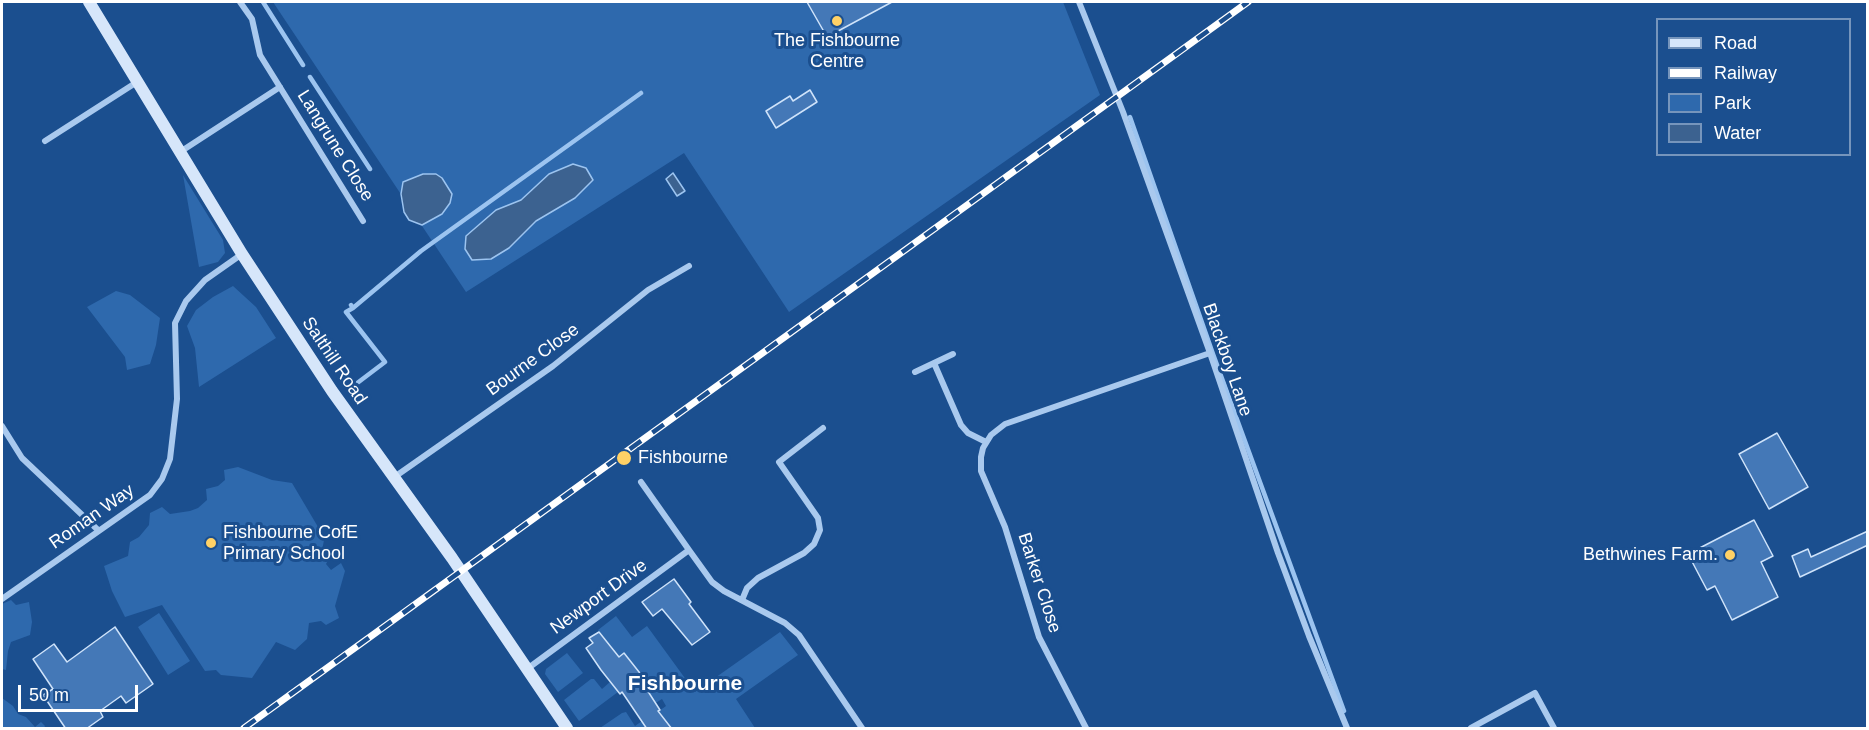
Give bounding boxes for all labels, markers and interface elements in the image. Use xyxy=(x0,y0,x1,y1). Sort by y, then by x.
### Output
marker: The Fishbourne Centre xyxy=(830,14,844,28)
legend xyxy=(1656,18,1851,156)
place label: The Fishbourne Centre xyxy=(774,30,900,72)
text: Road xyxy=(1714,33,1757,53)
text: Railway xyxy=(1714,63,1777,83)
street label: Langrune Close xyxy=(292,86,378,206)
text: Park xyxy=(1714,93,1751,113)
text: Water xyxy=(1714,123,1761,143)
street label: Blackboy Lane xyxy=(1198,301,1256,419)
street label: Salthill Road xyxy=(297,313,371,409)
street label: Bourne Close xyxy=(483,319,583,401)
place label: Fishbourne xyxy=(638,447,728,469)
marker: Fishbourne xyxy=(615,449,633,467)
street label: Roman Way xyxy=(46,480,138,554)
place label: Fishbourne CofE Primary School xyxy=(223,522,358,564)
street label: Barker Close xyxy=(1013,530,1065,636)
marker: Fishbourne CofE Primary School xyxy=(204,536,218,550)
place label: Bethwines Farm. xyxy=(1583,544,1718,566)
marker: Bethwines Farm. xyxy=(1723,548,1737,562)
street label: Newport Drive xyxy=(547,555,651,639)
district label: Fishbourne xyxy=(628,671,742,697)
scale bar xyxy=(21,673,141,711)
text: 50 m xyxy=(29,685,69,705)

